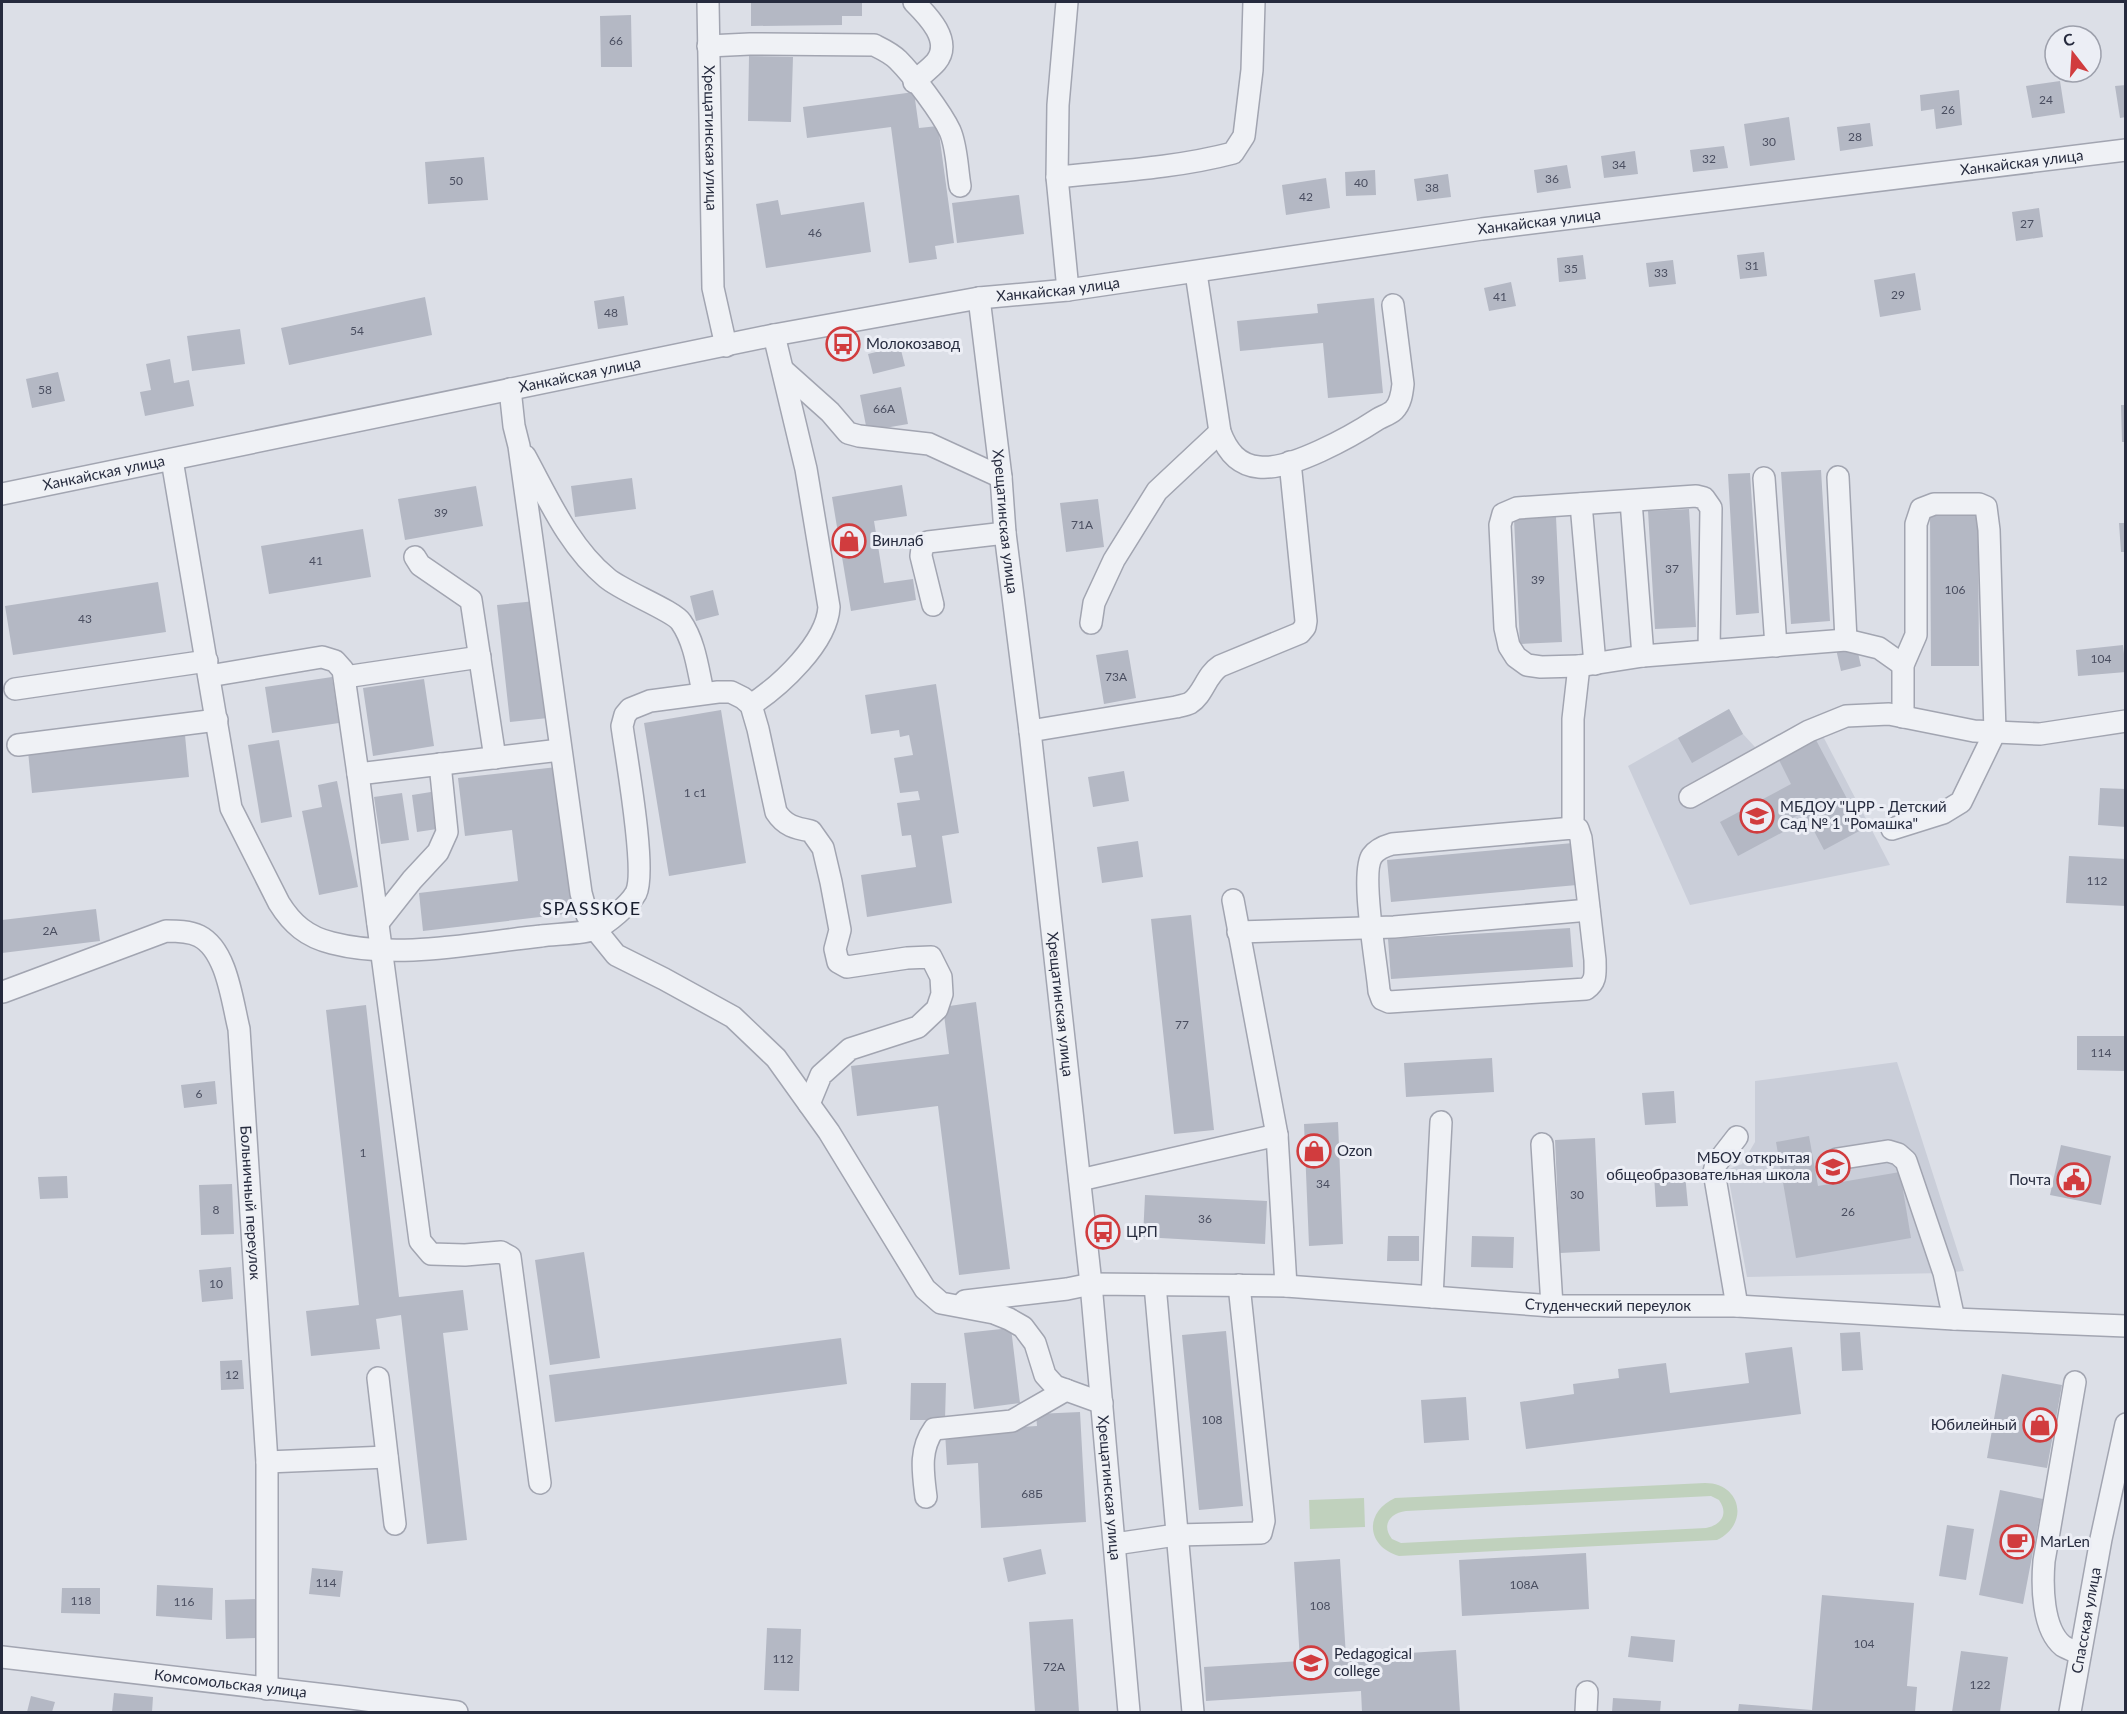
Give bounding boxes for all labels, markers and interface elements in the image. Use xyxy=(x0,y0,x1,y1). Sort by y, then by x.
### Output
north arrow xyxy=(2043,24,2103,84)
text: С xyxy=(2061,28,2077,50)
house number: 66 xyxy=(609,33,623,48)
street label: Хрещатинская улица xyxy=(701,65,722,211)
house number: 24 xyxy=(2039,92,2053,107)
house number: 26 xyxy=(1941,102,1955,117)
house number: 28 xyxy=(1848,129,1862,144)
house number: 30 xyxy=(1762,134,1776,149)
street label: Ханкайская улица xyxy=(1959,145,2084,178)
house number: 32 xyxy=(1702,151,1716,166)
house number: 34 xyxy=(1612,157,1626,172)
house number: 36 xyxy=(1545,171,1559,186)
house number: 50 xyxy=(449,173,463,188)
house number: 40 xyxy=(1354,175,1368,190)
house number: 38 xyxy=(1425,180,1439,195)
house number: 42 xyxy=(1299,189,1313,204)
street label: Ханкайская улица xyxy=(1476,204,1602,237)
house number: 27 xyxy=(2020,216,2034,231)
house number: 46 xyxy=(808,225,822,240)
house number: 31 xyxy=(1745,258,1759,273)
house number: 35 xyxy=(1564,261,1578,276)
house number: 33 xyxy=(1654,265,1668,280)
street label: Ханкайская улица xyxy=(995,273,1121,304)
house number: 29 xyxy=(1891,287,1905,302)
house number: 41 xyxy=(1493,289,1507,304)
house number: 48 xyxy=(604,305,618,320)
house number: 54 xyxy=(350,323,364,338)
bus stop icon: Молокозавод xyxy=(825,326,861,362)
place label: Молокозавод xyxy=(866,334,960,352)
street label: Ханкайская улица xyxy=(517,353,642,395)
house number: 58 xyxy=(38,382,52,397)
house number: 66А xyxy=(873,401,896,416)
street label: Хрещатинская улица xyxy=(990,448,1023,595)
street label: Ханкайская улица xyxy=(41,451,166,493)
house number: 39 xyxy=(434,505,448,520)
house number: 71А xyxy=(1071,517,1094,532)
shop icon: Винлаб xyxy=(831,523,867,559)
place label: Винлаб xyxy=(872,531,924,549)
house number: 41 xyxy=(309,553,323,568)
house number: 37 xyxy=(1665,561,1679,576)
house number: 39 xyxy=(1531,572,1545,587)
house number: 106 xyxy=(1945,582,1965,597)
house number: 43 xyxy=(78,611,92,626)
house number: 104 xyxy=(2091,651,2111,666)
house number: 73А xyxy=(1105,669,1128,684)
house number: 1 с1 xyxy=(684,785,706,800)
place label: МБДОУ "ЦРР - Детский Сад № 1 "Ромашка" xyxy=(1780,797,1947,832)
school or university icon: МБДОУ "ЦРР - Детский Сад № 1 "Ромашка" xyxy=(1739,798,1775,834)
house number: 112 xyxy=(2087,873,2107,888)
district label: SPASSKOE xyxy=(542,897,642,919)
house number: 2А xyxy=(42,923,58,938)
street label: Хрещатинская улица xyxy=(1044,931,1078,1077)
house number: 77 xyxy=(1175,1017,1189,1032)
house number: 114 xyxy=(2091,1045,2111,1060)
house number: 6 xyxy=(196,1086,203,1101)
street label: Больничный переулок xyxy=(237,1125,265,1281)
shop icon: Ozon xyxy=(1296,1133,1332,1169)
place label: Ozon xyxy=(1337,1141,1372,1159)
house number: 1 xyxy=(360,1145,367,1160)
place label: МБОУ открытая общеобразовательная школа xyxy=(1606,1148,1810,1183)
school or university icon: МБОУ открытая общеобразовательная школа xyxy=(1815,1149,1851,1185)
public building icon: Почта xyxy=(2056,1162,2092,1198)
place label: Почта xyxy=(2009,1170,2051,1188)
house number: 34 xyxy=(1316,1176,1330,1191)
house number: 30 xyxy=(1570,1187,1584,1202)
house number: 8 xyxy=(213,1202,220,1217)
house number: 26 xyxy=(1841,1204,1855,1219)
house number: 36 xyxy=(1198,1211,1212,1226)
bus stop icon: ЦРП xyxy=(1085,1214,1121,1250)
place label: ЦРП xyxy=(1126,1222,1158,1240)
house number: 10 xyxy=(209,1276,223,1291)
street label: Студенческий переулок xyxy=(1524,1294,1691,1314)
house number: 12 xyxy=(225,1367,239,1382)
shop icon: Юбилейный xyxy=(2022,1407,2058,1443)
house number: 108 xyxy=(1202,1412,1222,1427)
street label: Хрещатинская улица xyxy=(1095,1414,1125,1561)
place label: Юбилейный xyxy=(1931,1415,2017,1433)
house number: 68Б xyxy=(1021,1486,1043,1501)
cafe icon: MarLen xyxy=(1999,1524,2035,1560)
place label: MarLen xyxy=(2040,1532,2090,1550)
street label: Спасская улица xyxy=(2067,1566,2104,1675)
house number: 114 xyxy=(316,1575,336,1590)
house number: 108А xyxy=(1510,1577,1539,1592)
house number: 118 xyxy=(71,1593,91,1608)
house number: 116 xyxy=(174,1594,194,1609)
house number: 108 xyxy=(1310,1598,1330,1613)
house number: 104 xyxy=(1854,1636,1874,1651)
place label: Pedagogical college xyxy=(1334,1644,1412,1679)
school or university icon: Pedagogical college xyxy=(1293,1645,1329,1681)
house number: 112 xyxy=(773,1651,793,1666)
house number: 72А xyxy=(1043,1659,1066,1674)
street label: Комсомольская улица xyxy=(153,1665,308,1701)
house number: 122 xyxy=(1970,1677,1990,1692)

